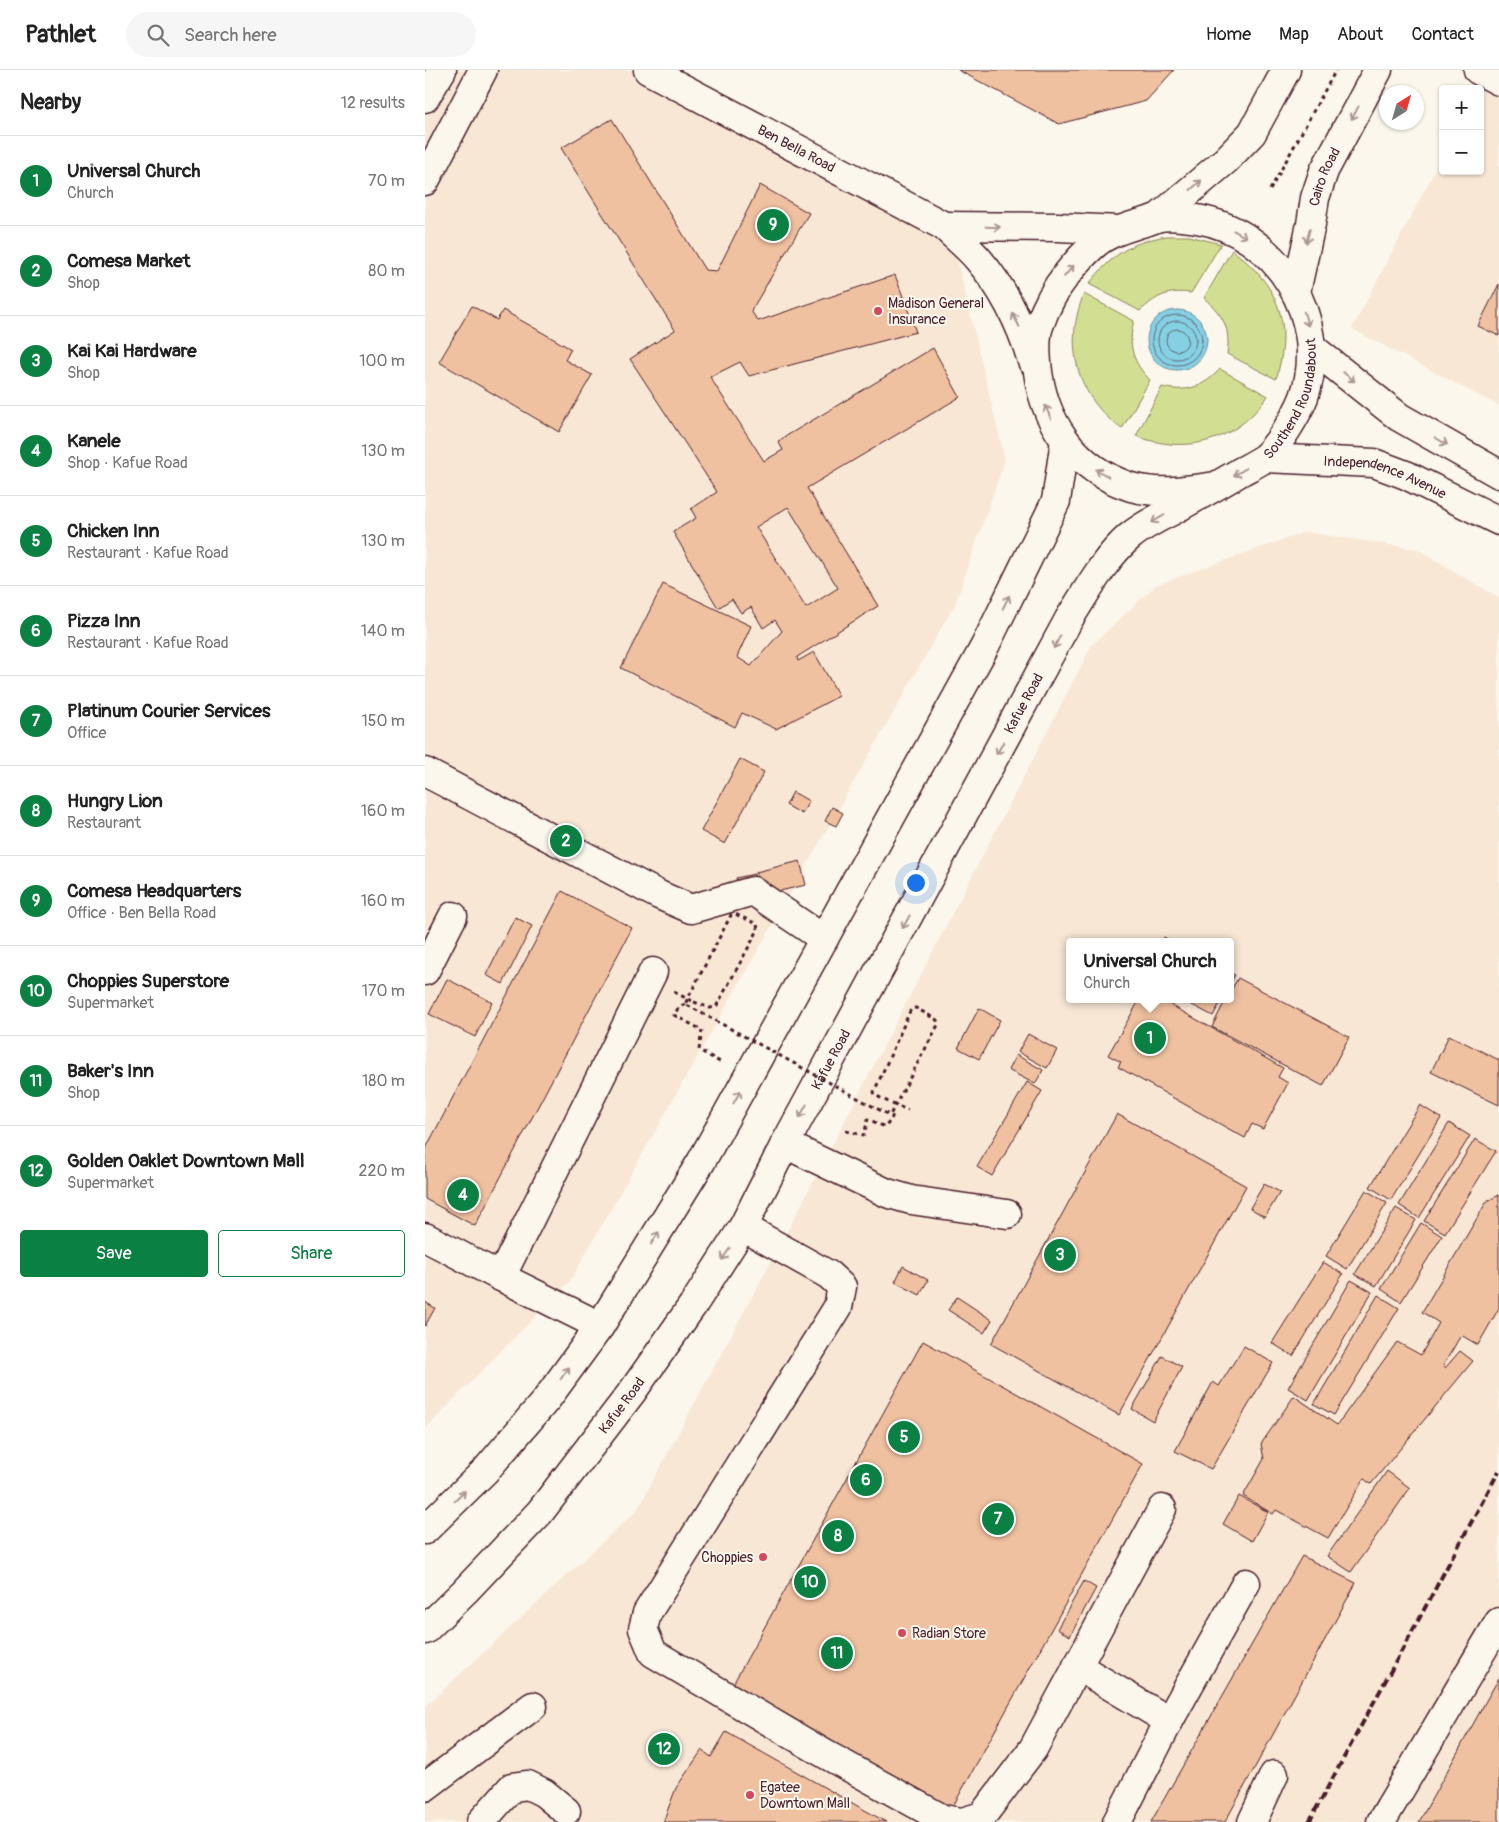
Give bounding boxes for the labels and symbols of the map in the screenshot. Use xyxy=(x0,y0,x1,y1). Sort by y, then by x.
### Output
north arrow xyxy=(1379,85,1424,130)
one-way arrow xyxy=(1350,105,1359,120)
street label: Ben Bella Road xyxy=(755,121,838,176)
street label: Cairo Road xyxy=(1306,145,1344,207)
one-way arrow xyxy=(1190,179,1203,191)
pin: 9 xyxy=(757,206,789,244)
one-way arrow xyxy=(985,223,1001,232)
one-way arrow xyxy=(1303,227,1312,243)
one-way arrow xyxy=(1233,229,1248,239)
one-way arrow xyxy=(1063,265,1075,278)
place label: Madison General Insurance xyxy=(888,295,984,328)
marker: Madison General Insurance xyxy=(872,305,884,317)
one-way arrow xyxy=(1302,310,1312,326)
one-way arrow xyxy=(1011,312,1021,327)
street label: Southend Roundabout xyxy=(1260,337,1320,463)
one-way arrow xyxy=(1343,372,1356,383)
one-way arrow xyxy=(1043,405,1053,420)
one-way arrow xyxy=(1433,437,1448,447)
street label: Independence Avenue xyxy=(1323,453,1449,503)
one-way arrow xyxy=(1095,467,1109,477)
one-way arrow xyxy=(1233,468,1247,478)
one-way arrow xyxy=(1152,514,1166,524)
one-way arrow xyxy=(1002,595,1011,610)
one-way arrow xyxy=(1052,634,1061,649)
street label: Kafue Road xyxy=(1001,670,1047,737)
one-way arrow xyxy=(995,741,1005,756)
pin: 2 xyxy=(550,822,582,860)
your location xyxy=(903,870,929,896)
one-way arrow xyxy=(901,914,910,929)
pin: 1 xyxy=(1134,1019,1166,1057)
street label: Kafue Road xyxy=(808,1027,854,1093)
one-way arrow xyxy=(732,1090,742,1105)
one-way arrow xyxy=(798,1103,807,1118)
pin: 4 xyxy=(447,1176,479,1214)
one-way arrow xyxy=(651,1231,661,1245)
pin: 3 xyxy=(1044,1236,1076,1274)
one-way arrow xyxy=(720,1246,730,1260)
one-way arrow xyxy=(560,1367,571,1380)
street label: Kafue Road xyxy=(595,1374,649,1437)
pin: 5 xyxy=(888,1418,920,1456)
pin: 6 xyxy=(850,1461,882,1499)
one-way arrow xyxy=(454,1490,466,1502)
pin: 7 xyxy=(982,1500,1014,1538)
pin: 8 xyxy=(822,1517,854,1555)
place label: Choppies xyxy=(701,1549,754,1566)
marker: Choppies xyxy=(757,1551,769,1563)
pin: 10 xyxy=(794,1563,826,1601)
place label: Radian Store xyxy=(912,1625,986,1642)
marker: Radian Store xyxy=(896,1627,908,1639)
pin: 11 xyxy=(821,1634,853,1672)
pin: 12 xyxy=(648,1730,680,1768)
place label: Egatee Downtown Mall xyxy=(760,1779,850,1812)
marker: Egatee Downtown Mall xyxy=(744,1789,756,1801)

